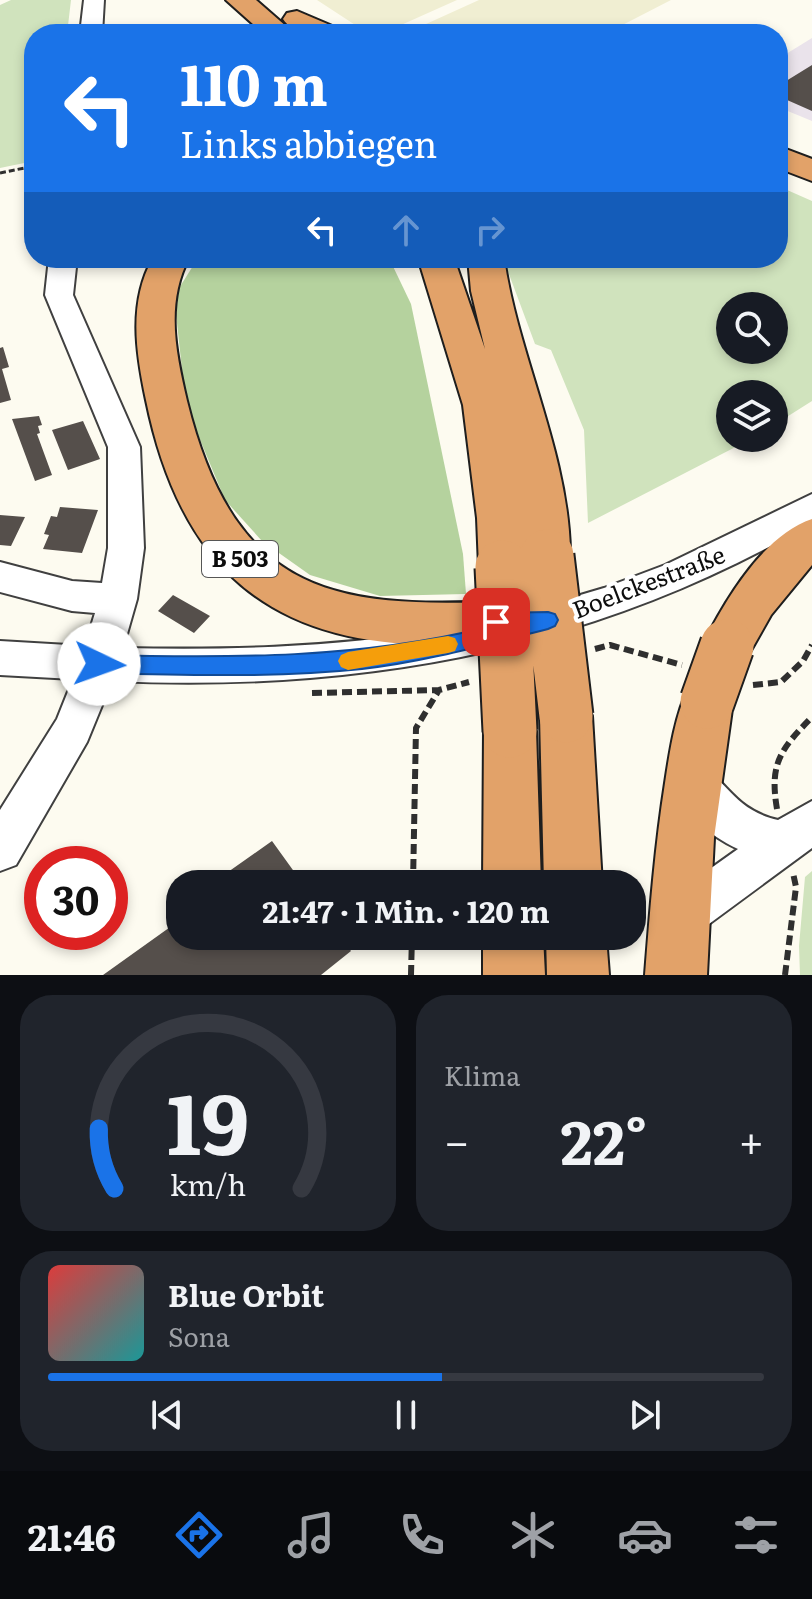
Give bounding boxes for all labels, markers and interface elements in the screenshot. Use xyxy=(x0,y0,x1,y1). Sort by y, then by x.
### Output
text: 110 m xyxy=(180,40,328,123)
icon: left xyxy=(48,56,152,160)
text: Links abbiegen xyxy=(180,116,437,169)
icon: left xyxy=(300,208,344,252)
icon: ahead xyxy=(384,208,428,252)
icon: right xyxy=(468,208,512,252)
map controls xyxy=(716,292,788,452)
button: search xyxy=(716,292,788,364)
button: layers xyxy=(716,380,788,452)
street label: Boelckestraße xyxy=(567,536,729,626)
road number: B 503 xyxy=(202,541,278,577)
pin xyxy=(462,588,530,656)
icon: arrive xyxy=(474,600,518,644)
position arrow xyxy=(57,622,141,706)
speed limit sign: 30 xyxy=(24,846,128,950)
text: 21:47 · 1 Min. · 120 m xyxy=(262,888,550,932)
text: Klima xyxy=(444,1055,520,1094)
text: 19 xyxy=(167,1057,249,1181)
text: 22° xyxy=(561,1094,647,1183)
text: − xyxy=(444,1106,470,1172)
text: + xyxy=(738,1106,764,1172)
text: km/h xyxy=(170,1162,246,1205)
text: Blue Orbit xyxy=(168,1272,324,1316)
text: Sona xyxy=(168,1316,230,1355)
icon: previous xyxy=(145,1393,189,1437)
icon: pause xyxy=(384,1393,428,1437)
icon: next xyxy=(623,1393,667,1437)
icon: directions xyxy=(171,1507,227,1563)
icon: music xyxy=(283,1507,339,1563)
icon: phone xyxy=(394,1507,450,1563)
icon: climate xyxy=(505,1507,561,1563)
icon: car xyxy=(617,1507,673,1563)
icon: filters xyxy=(728,1507,784,1563)
text: 21:46 xyxy=(28,1509,116,1562)

